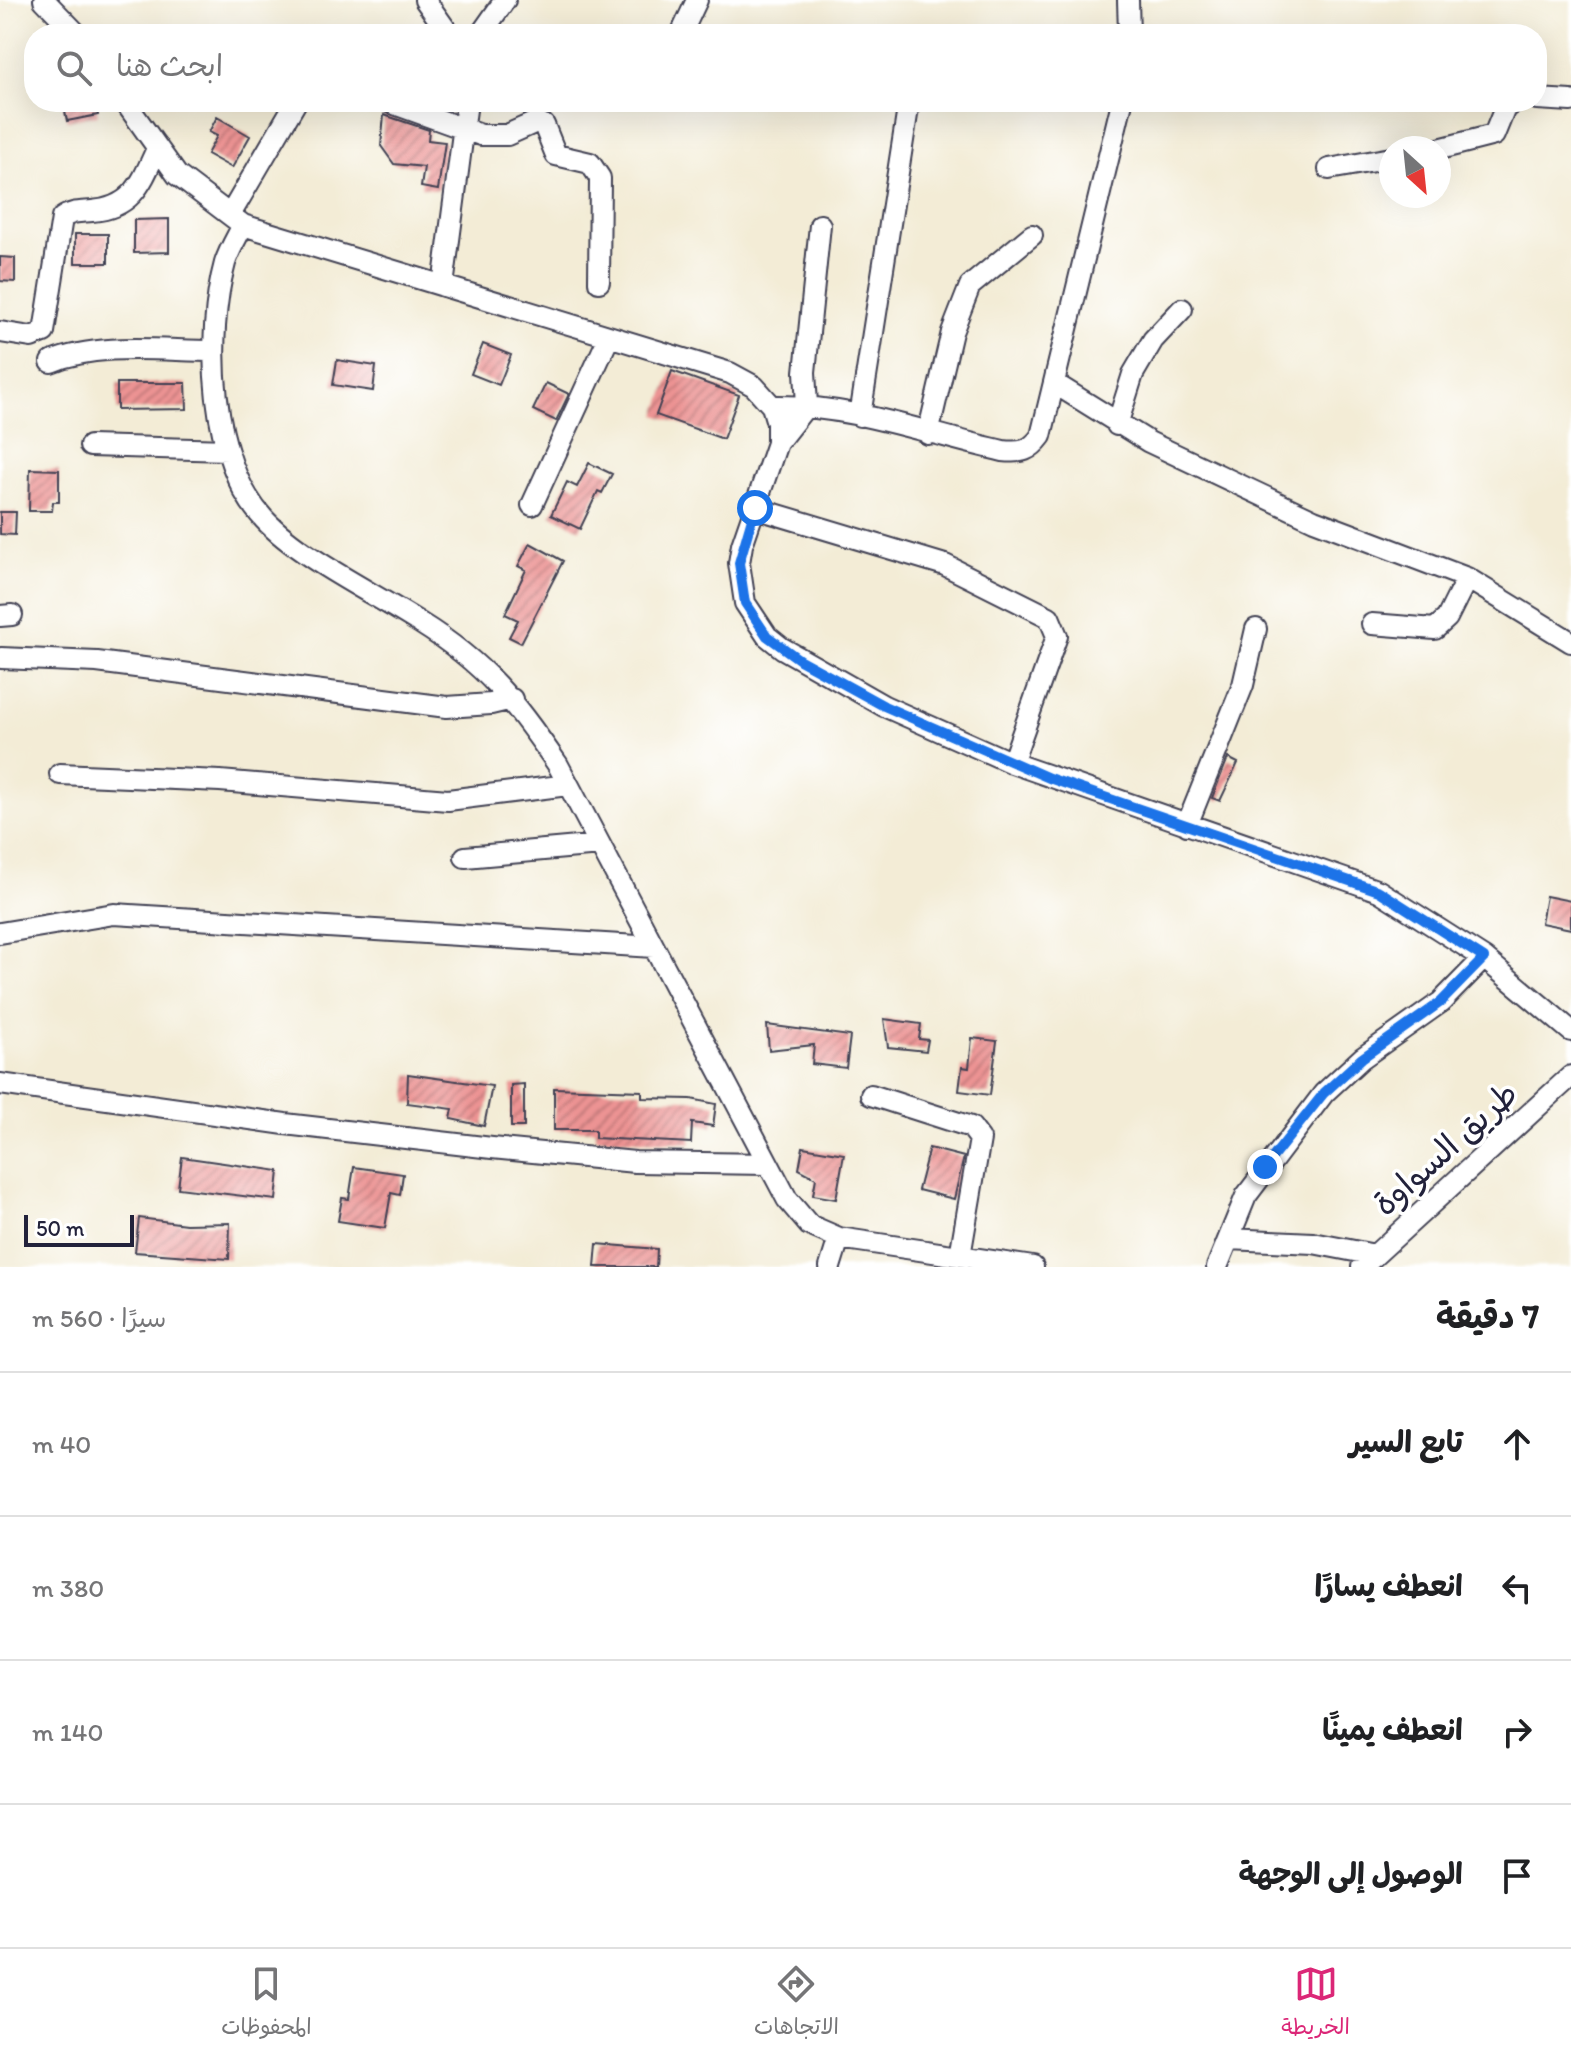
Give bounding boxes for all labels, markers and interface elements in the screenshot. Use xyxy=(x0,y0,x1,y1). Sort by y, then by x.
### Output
search box xyxy=(24,24,1547,112)
icon: search xyxy=(52,46,96,90)
text: ابحث هنا xyxy=(116,47,223,84)
north arrow xyxy=(1379,136,1451,208)
route start xyxy=(737,490,773,526)
street label: طريق السواوة xyxy=(1364,1073,1526,1224)
route end xyxy=(1247,1149,1283,1185)
scale bar xyxy=(24,1211,134,1247)
text: 50 m xyxy=(36,1215,85,1242)
text: 7 دقيقة xyxy=(1436,1296,1539,1337)
text: سيرًا · 560 m xyxy=(32,1302,166,1334)
icon: ahead xyxy=(1495,1422,1539,1466)
text: تابع السير xyxy=(1349,1423,1463,1460)
text: 40 m xyxy=(32,1428,91,1460)
icon: left xyxy=(1495,1566,1539,1610)
text: انعطف يسارًا xyxy=(1314,1567,1463,1604)
text: 380 m xyxy=(32,1572,104,1604)
icon: right xyxy=(1495,1710,1539,1754)
text: انعطف يمينًا xyxy=(1322,1711,1463,1748)
text: 140 m xyxy=(32,1716,103,1748)
icon: arrive xyxy=(1495,1854,1539,1898)
text: الوصول إلى الوجهة xyxy=(1239,1855,1463,1892)
tab: المحفوظات xyxy=(221,1962,312,2046)
tab: الاتجاهات xyxy=(754,1962,839,2046)
tab: الخريطة xyxy=(1281,1962,1350,2046)

